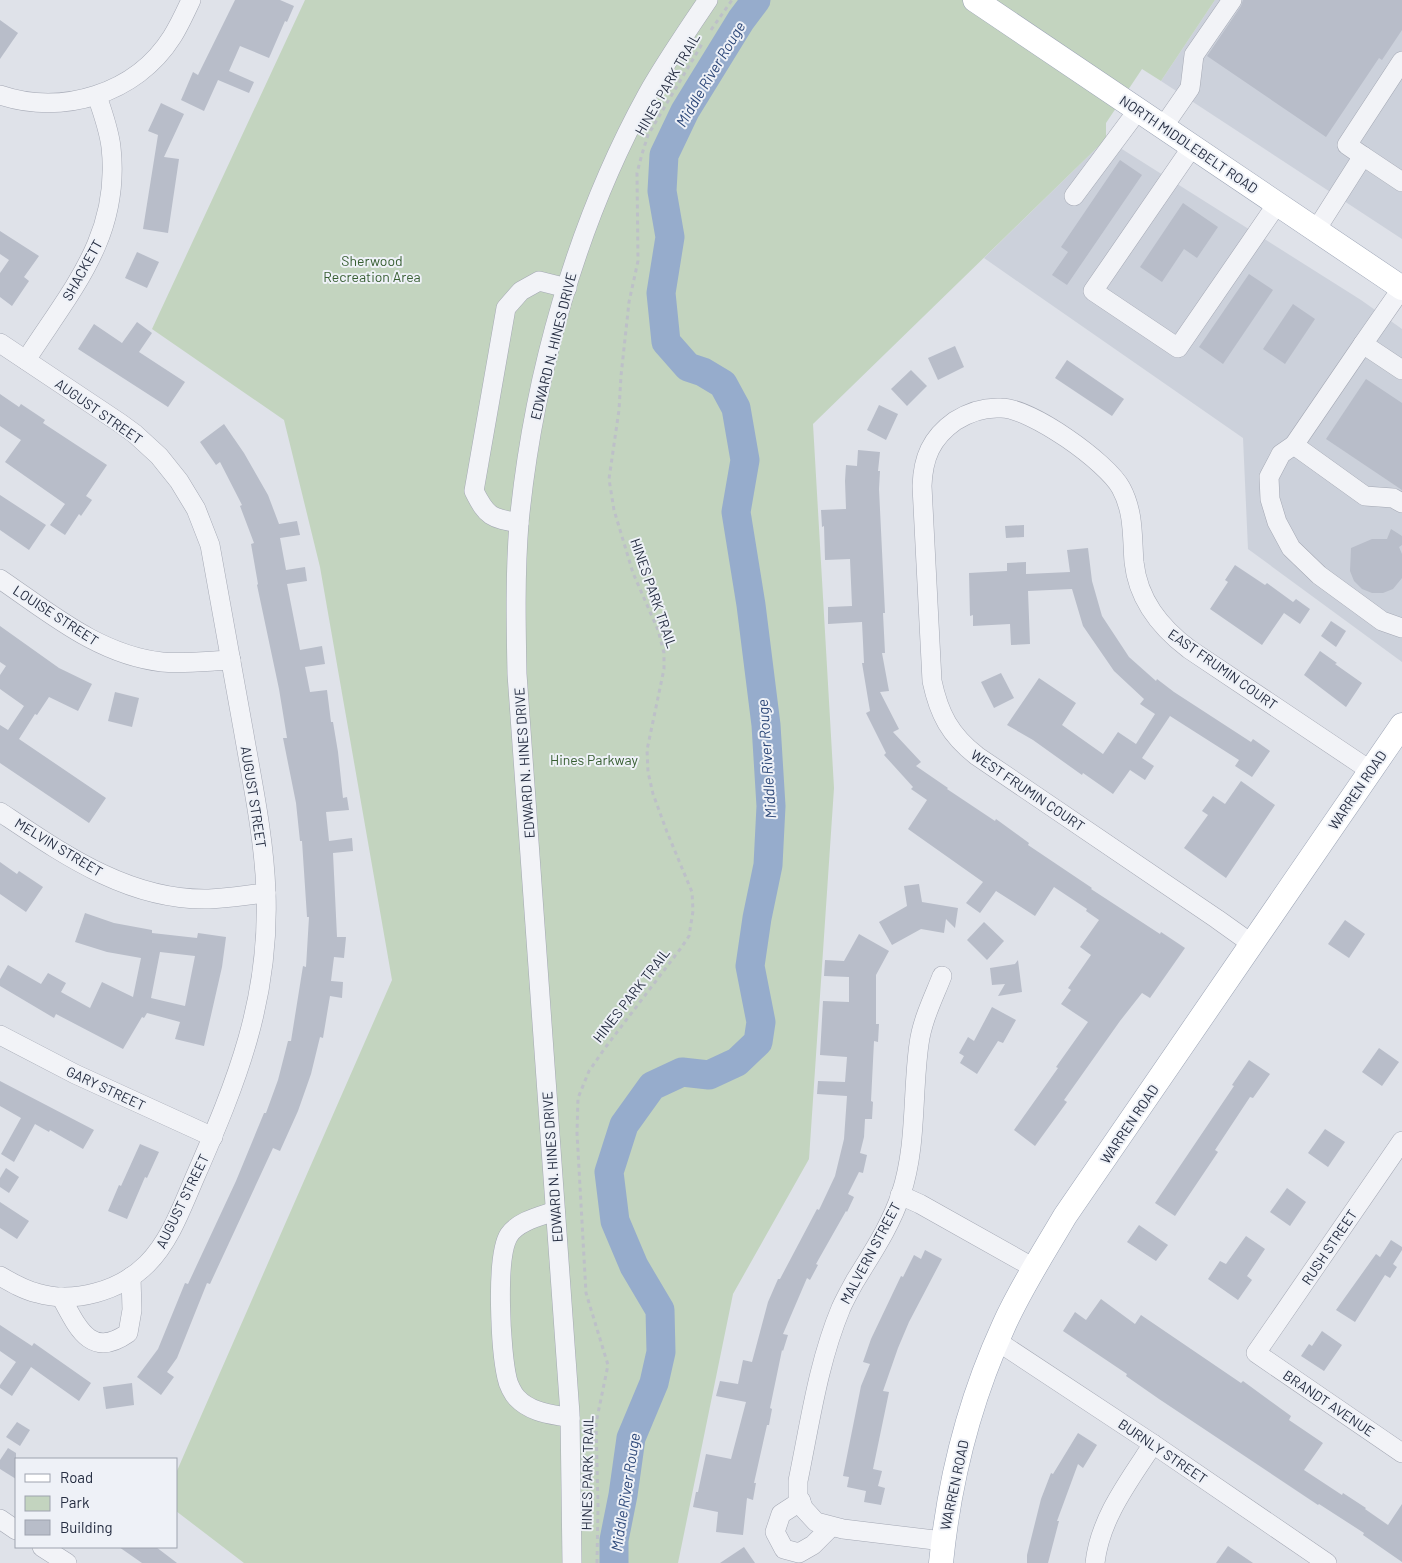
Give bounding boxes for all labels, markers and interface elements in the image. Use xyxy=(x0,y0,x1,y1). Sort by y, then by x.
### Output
water label: Middle River Rouge xyxy=(672,18,749,130)
street label: HINES PARK TRAIL xyxy=(631,30,703,138)
street label: NORTH MIDDLEBELT ROAD xyxy=(1117,91,1261,197)
street label: SHACKETT xyxy=(58,236,106,304)
park label: Sherwood Recreation Area xyxy=(323,252,421,285)
street label: EDWARD N. HINES DRIVE xyxy=(526,271,580,421)
street label: AUGUST STREET xyxy=(52,375,146,447)
street label: HINES PARK TRAIL xyxy=(627,536,681,650)
street label: LOUISE STREET xyxy=(10,581,102,649)
street label: EAST FRUMIN COURT xyxy=(1165,625,1281,713)
street label: EDWARD N. HINES DRIVE xyxy=(510,687,538,839)
water label: Middle River Rouge xyxy=(753,699,779,819)
street label: AUGUST STREET xyxy=(238,745,270,849)
street label: WEST FRUMIN COURT xyxy=(968,746,1088,834)
street label: WARREN ROAD xyxy=(1324,747,1390,833)
park label: Hines Parkway xyxy=(550,751,639,768)
street label: MELVIN STREET xyxy=(12,814,106,880)
street label: HINES PARK TRAIL xyxy=(589,944,673,1046)
street label: GARY STREET xyxy=(64,1062,148,1114)
street label: WARREN ROAD xyxy=(1096,1081,1162,1167)
street label: EDWARD N. HINES DRIVE xyxy=(538,1091,566,1243)
street label: AUGUST STREET xyxy=(152,1151,212,1251)
street label: MALVERN STREET xyxy=(836,1199,904,1307)
street label: RUSH STREET xyxy=(1298,1206,1360,1288)
street label: BRANDT AVENUE xyxy=(1280,1366,1378,1440)
street label: HINES PARK TRAIL xyxy=(577,1415,597,1531)
street label: BURNLY STREET xyxy=(1115,1415,1211,1487)
water label: Middle River Rouge xyxy=(607,1431,643,1552)
street label: WARREN ROAD xyxy=(936,1438,972,1532)
legend xyxy=(15,1458,178,1548)
text: Road xyxy=(60,1468,93,1486)
text: Park xyxy=(60,1493,90,1511)
text: Building xyxy=(60,1518,113,1536)

